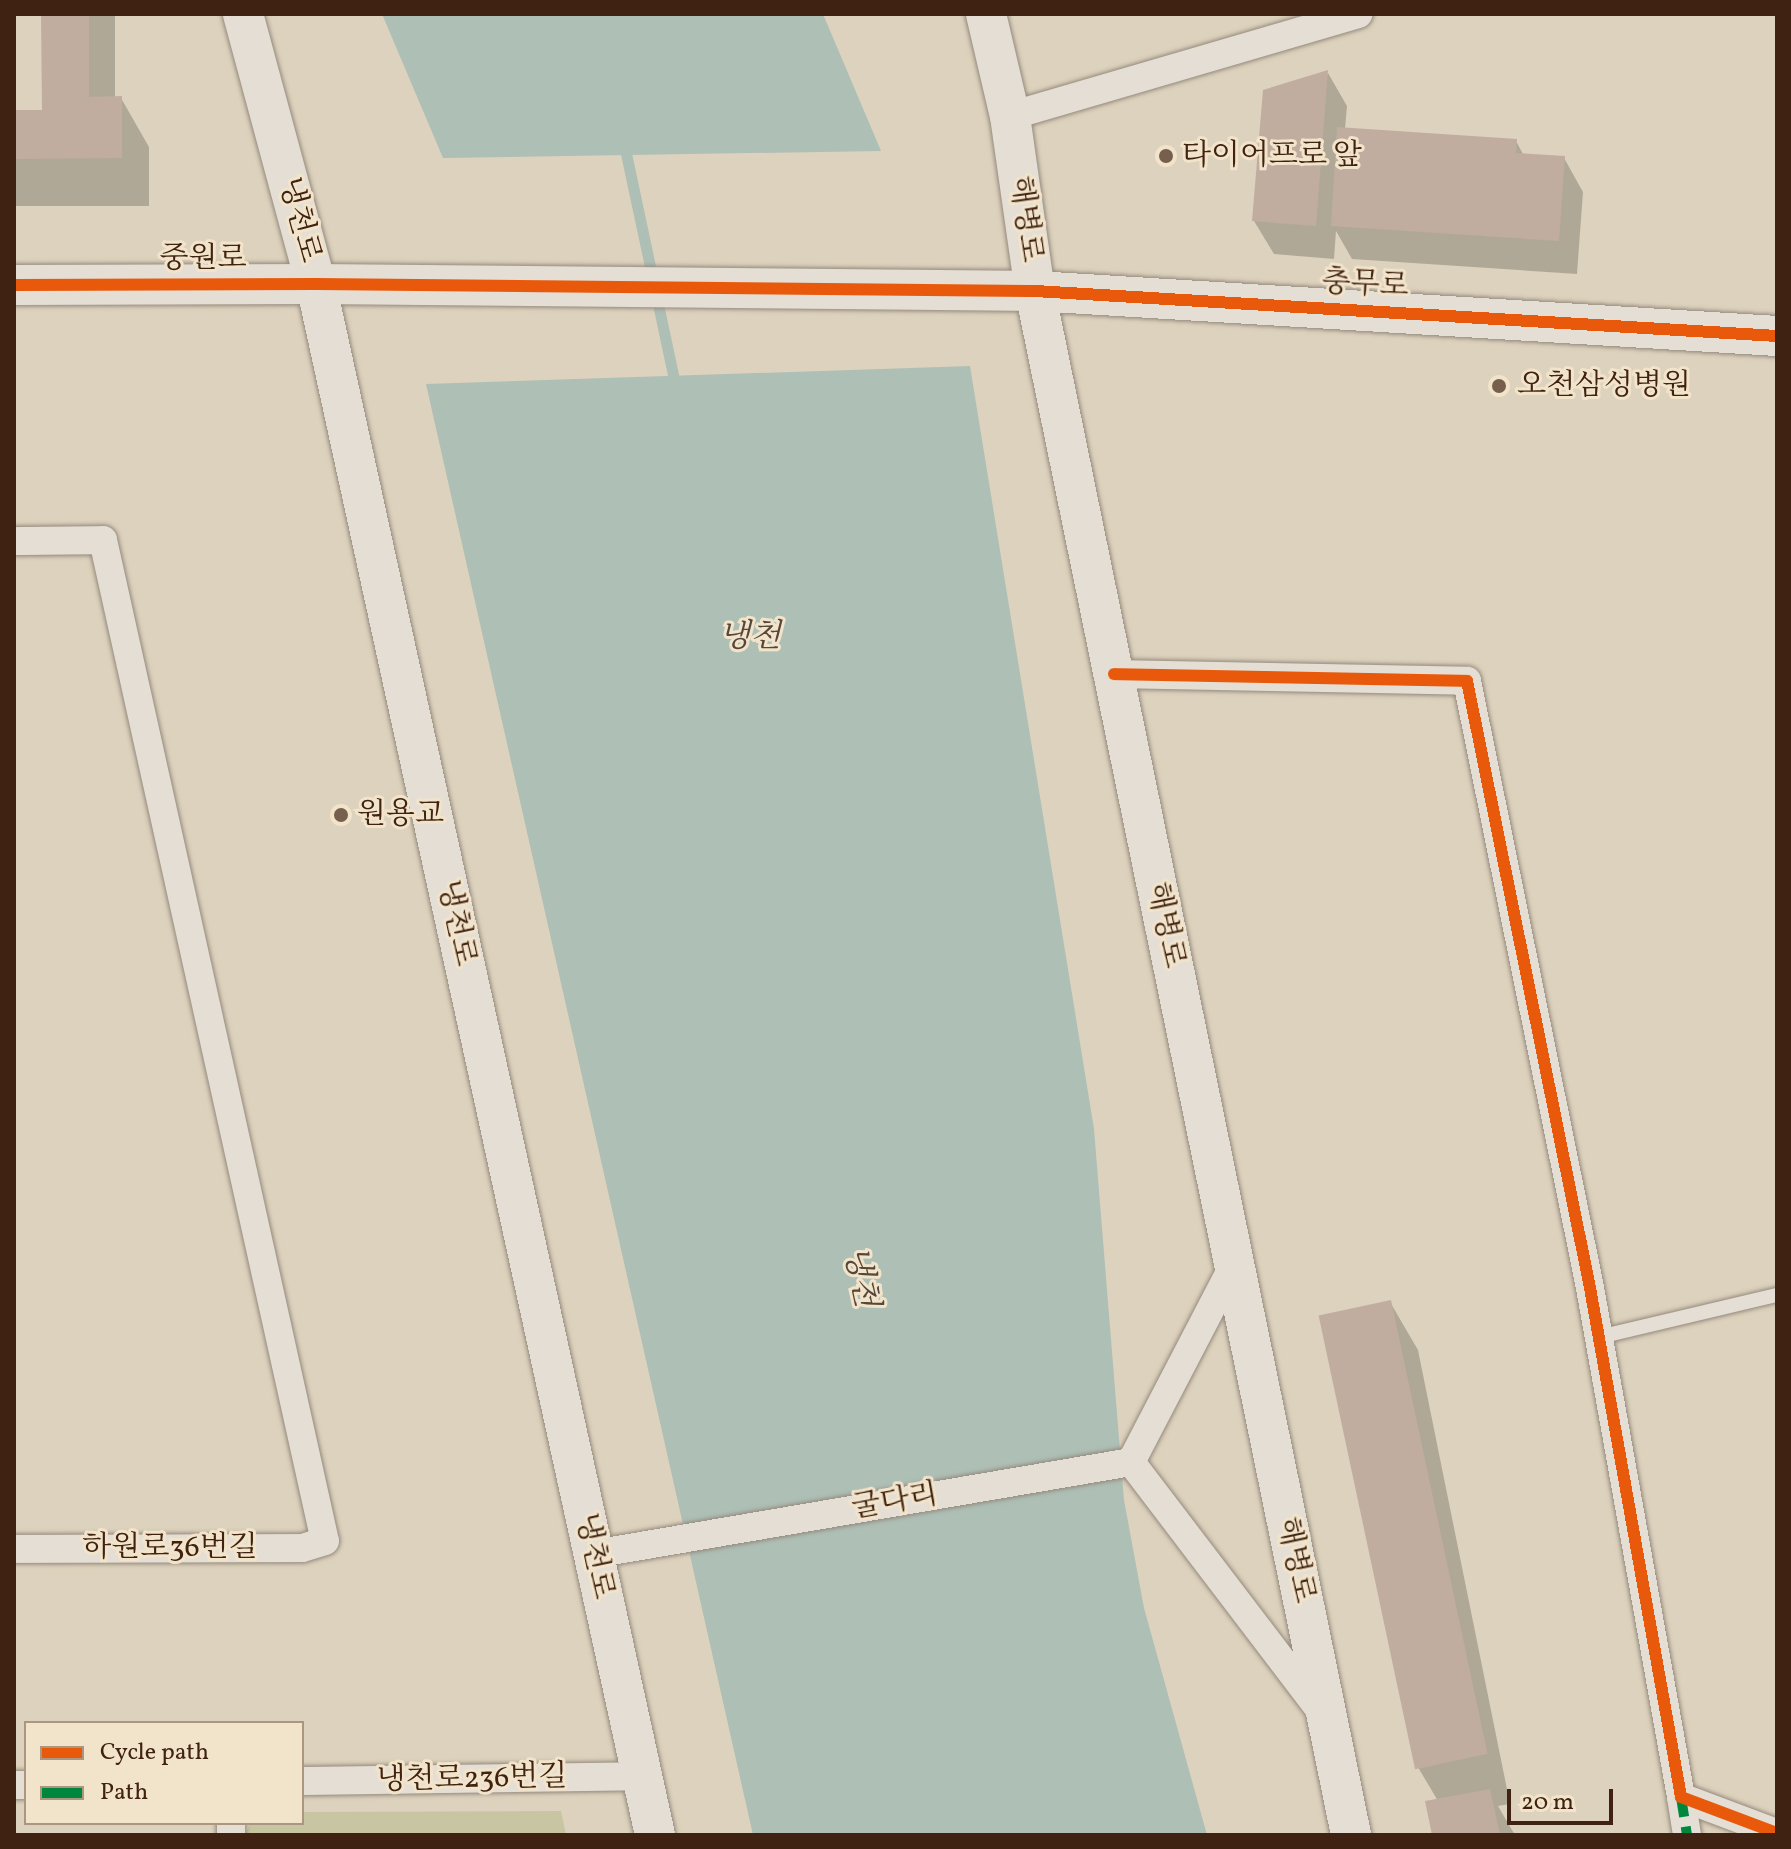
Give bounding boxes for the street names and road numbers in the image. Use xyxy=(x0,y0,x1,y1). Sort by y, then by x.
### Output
street label: 냉천로 xyxy=(270,173,328,267)
street label: 해병로 xyxy=(1001,173,1049,265)
street label: 중원로 xyxy=(160,241,246,277)
street label: 충무로 xyxy=(1321,265,1409,305)
street label: 냉천로 xyxy=(429,877,483,969)
street label: 해병로 xyxy=(1138,879,1192,971)
street label: 굴다리 xyxy=(849,1477,941,1527)
street label: 냉천로 xyxy=(567,1510,621,1602)
street label: 해병로 xyxy=(1268,1514,1322,1606)
street label: 하원로36번길 xyxy=(82,1530,258,1566)
street label: 냉천로236번길 xyxy=(376,1759,568,1799)

